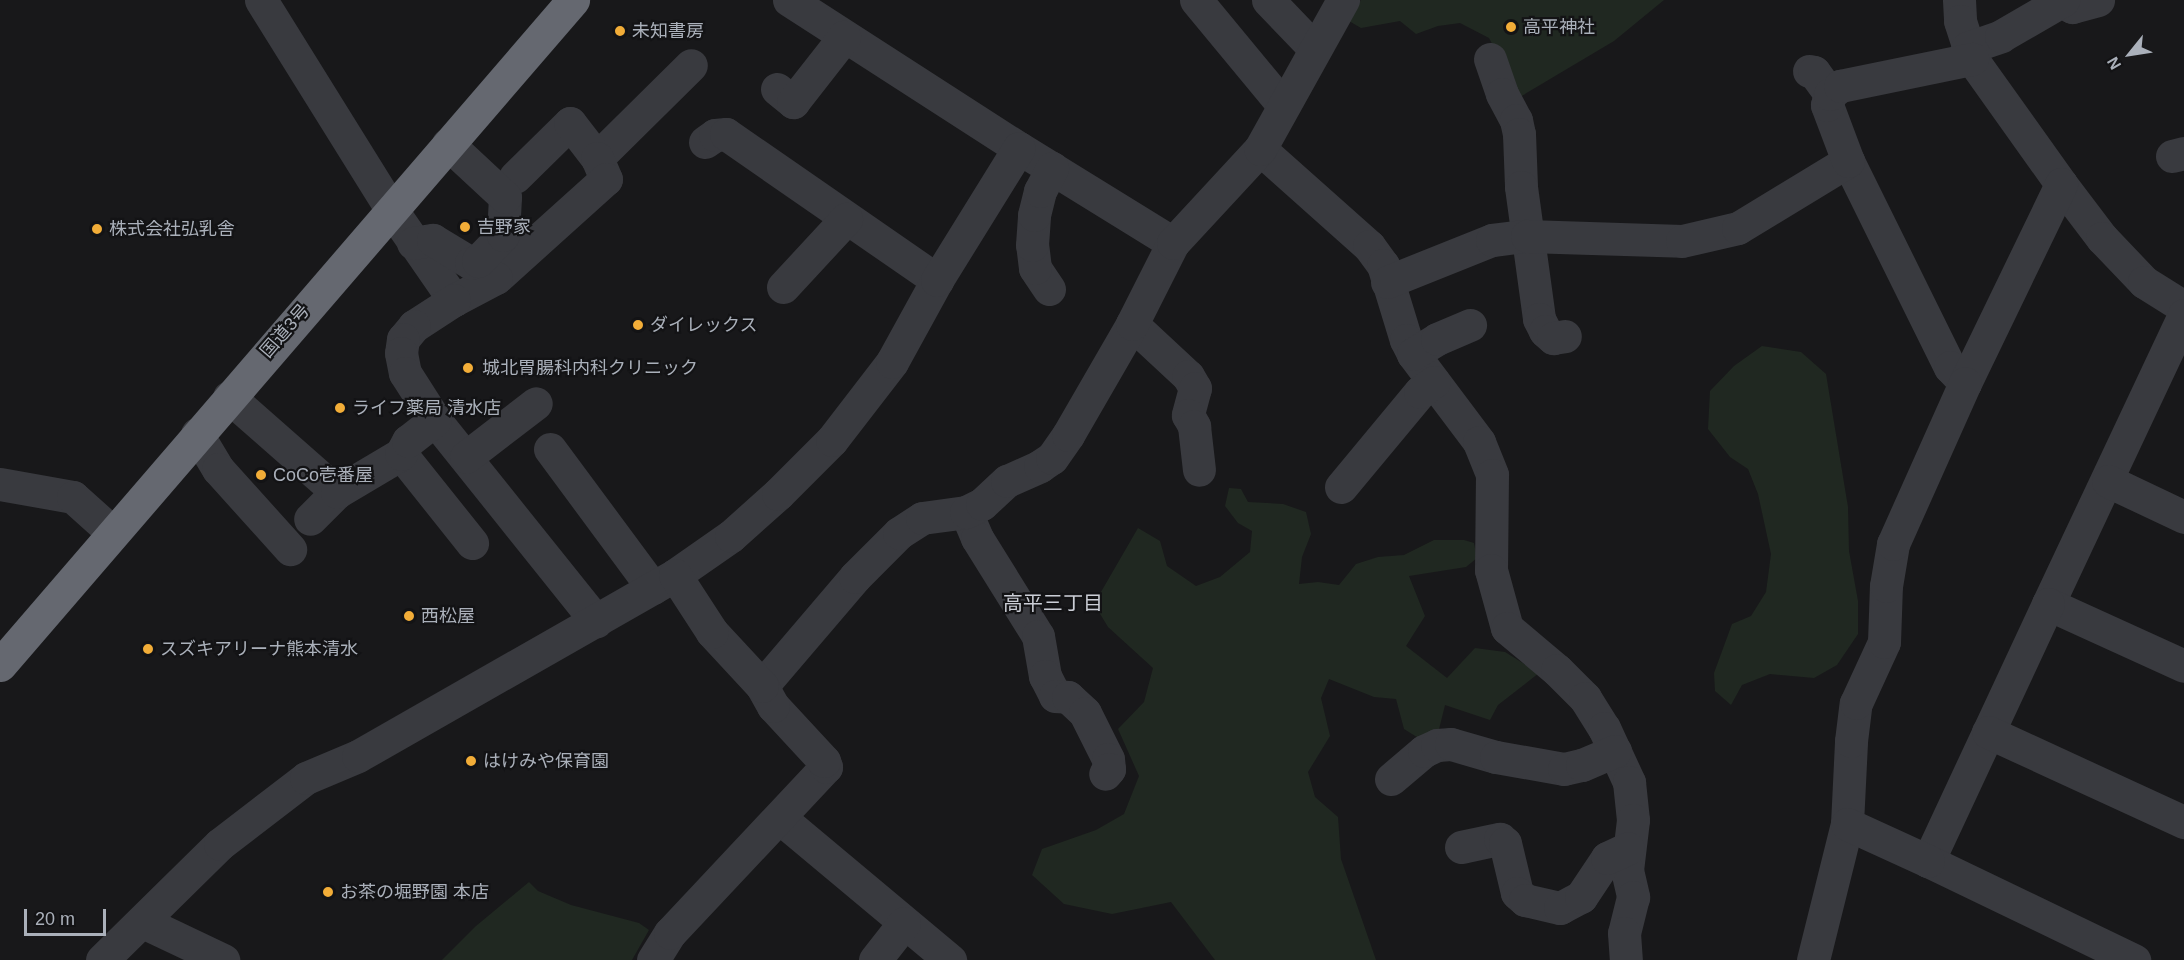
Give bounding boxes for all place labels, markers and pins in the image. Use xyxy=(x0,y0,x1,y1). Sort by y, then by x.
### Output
place label: 高平神社 xyxy=(1523,16,1595,38)
place label: 未知書房 xyxy=(632,20,704,42)
marker: 高平神社 xyxy=(1504,20,1518,34)
marker: 未知書房 xyxy=(613,24,627,38)
place label: 吉野家 xyxy=(477,216,531,238)
place label: 株式会社弘乳舎 xyxy=(109,218,235,240)
marker: 吉野家 xyxy=(458,220,472,234)
marker: 株式会社弘乳舎 xyxy=(90,222,104,236)
place label: ダイレックス xyxy=(650,314,758,336)
marker: ダイレックス xyxy=(631,318,645,332)
place label: 城北胃腸科内科クリニック xyxy=(482,357,698,379)
marker: 城北胃腸科内科クリニック xyxy=(459,359,477,377)
place label: ライフ薬局 清水店 xyxy=(352,397,501,419)
marker: ライフ薬局 清水店 xyxy=(333,401,347,415)
place label: CoCo壱番屋 xyxy=(273,464,373,486)
marker: CoCo壱番屋 xyxy=(254,468,268,482)
place label: 西松屋 xyxy=(421,605,475,627)
marker: 西松屋 xyxy=(402,609,416,623)
place label: スズキアリーナ熊本清水 xyxy=(160,638,358,660)
marker: スズキアリーナ熊本清水 xyxy=(141,642,155,656)
place label: はけみや保育園 xyxy=(483,750,609,772)
marker: はけみや保育園 xyxy=(464,754,478,768)
place label: お茶の堀野園 本店 xyxy=(340,881,489,903)
marker: お茶の堀野園 本店 xyxy=(321,885,335,899)

